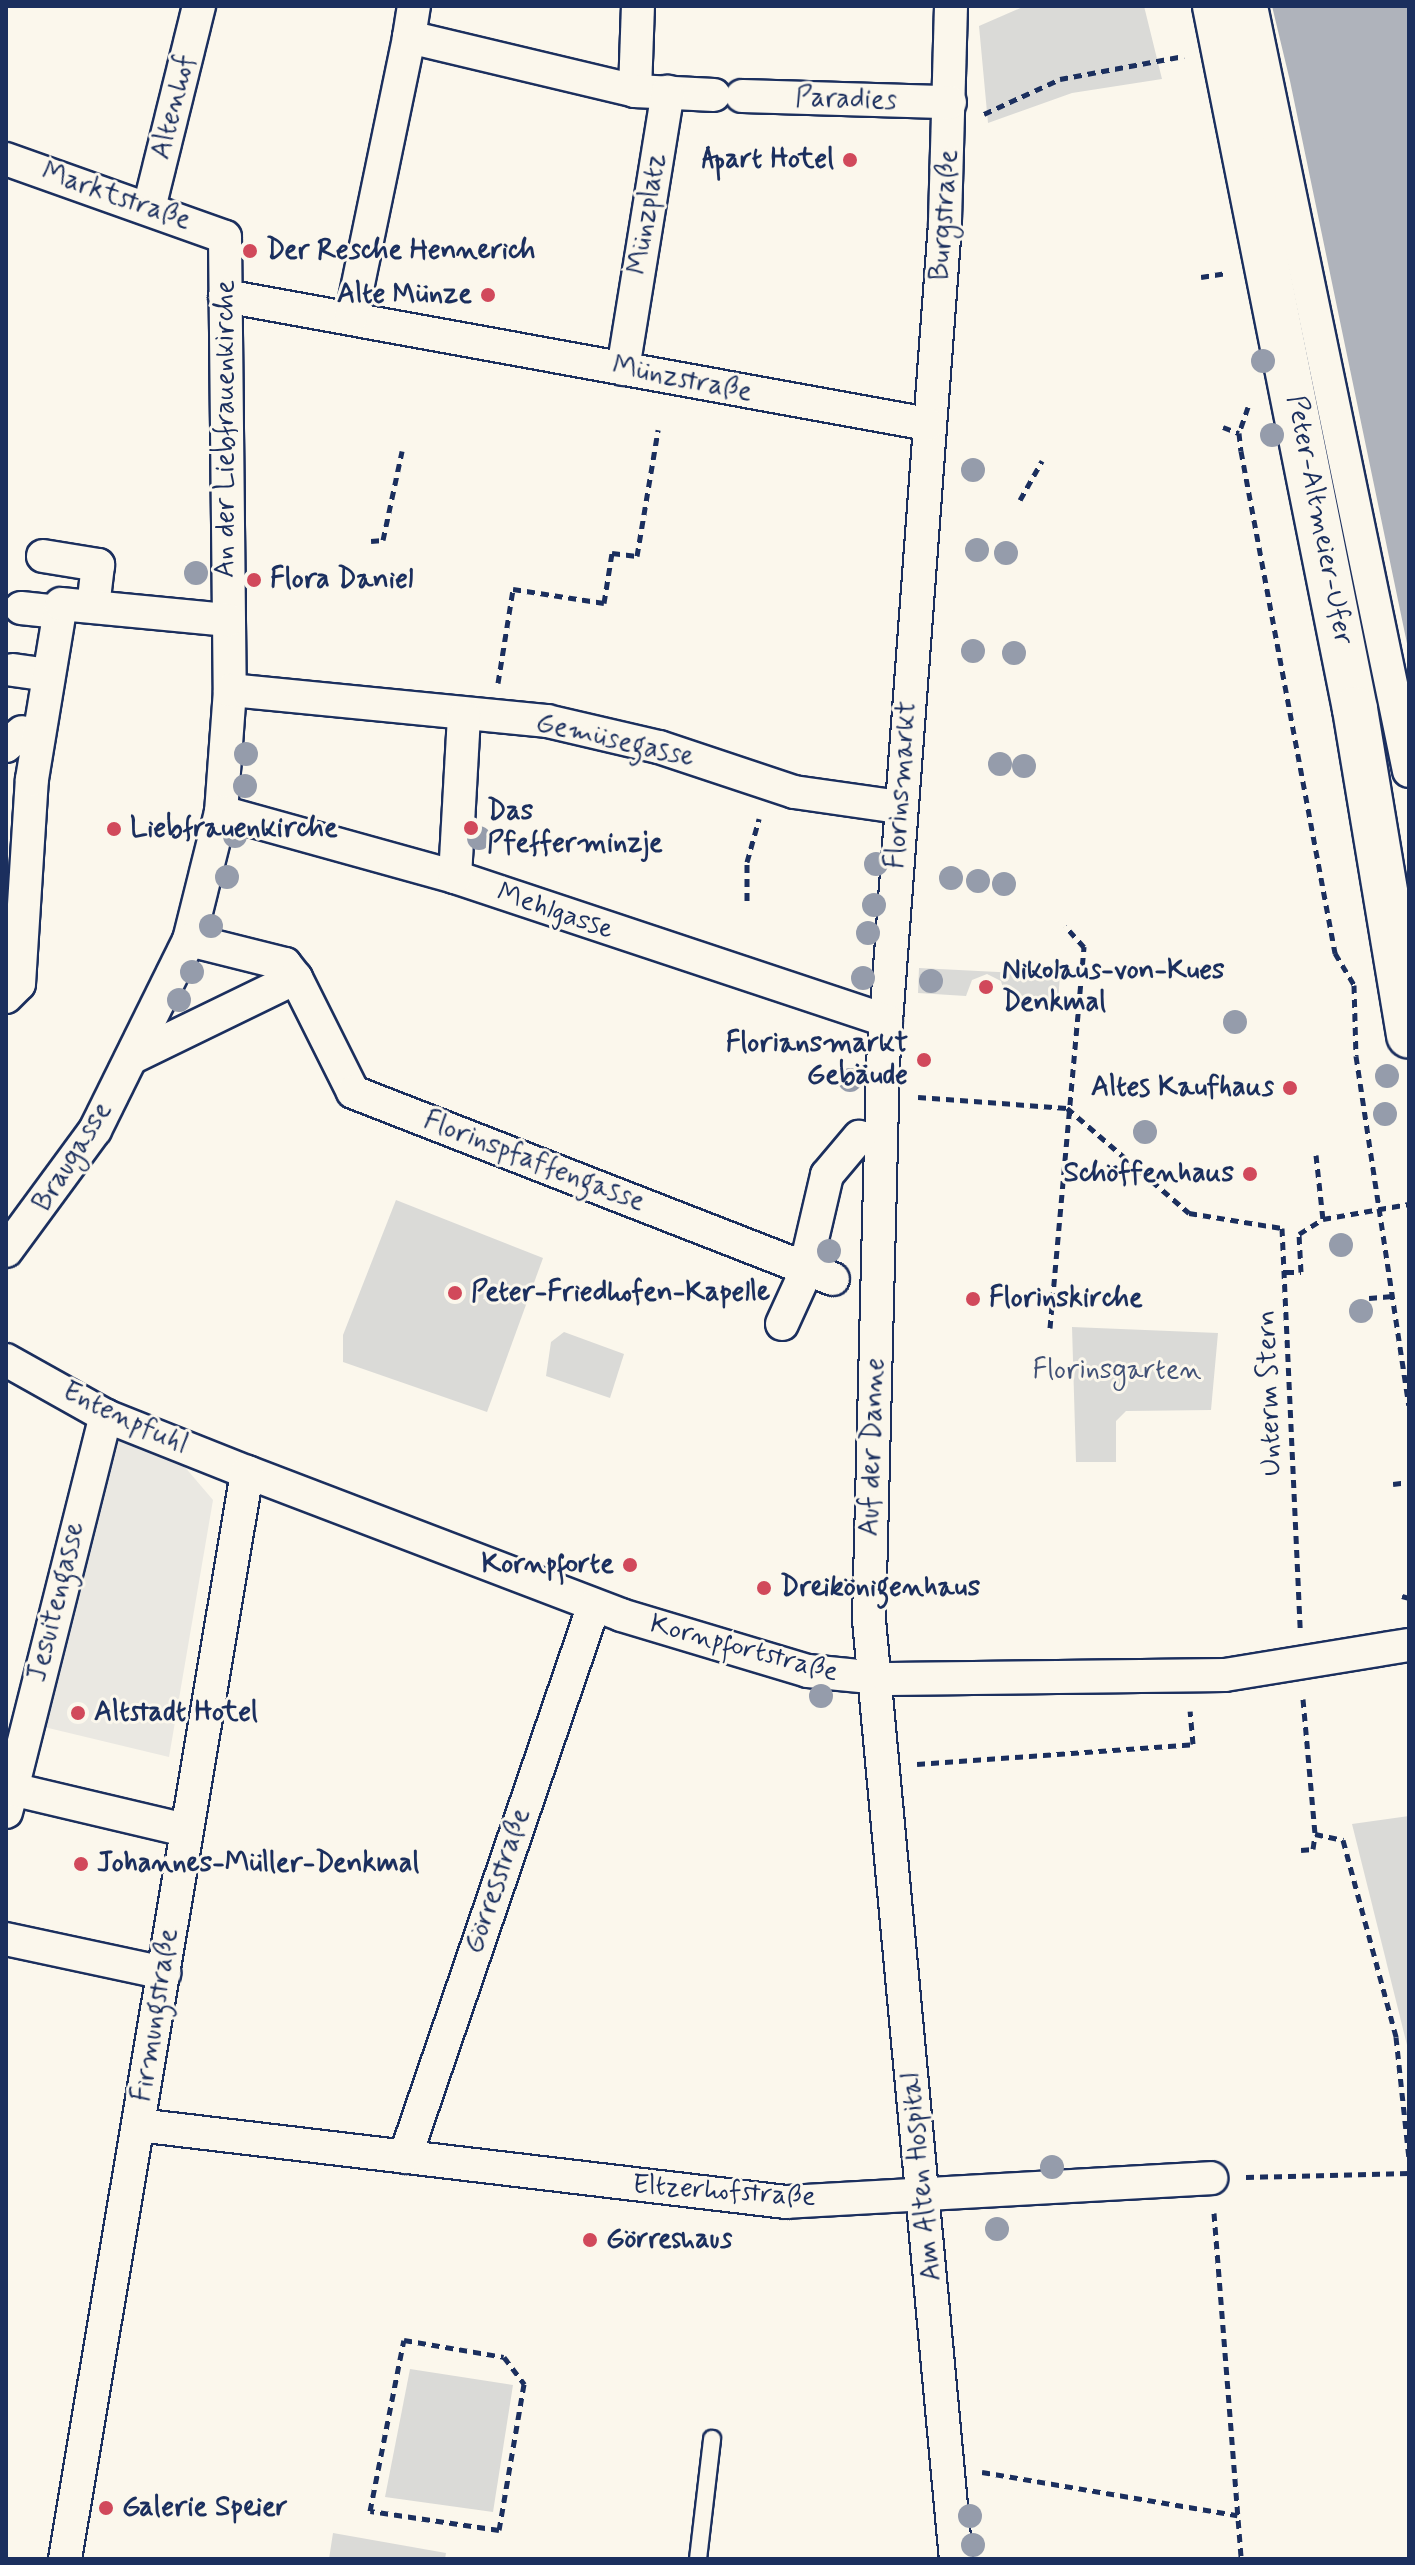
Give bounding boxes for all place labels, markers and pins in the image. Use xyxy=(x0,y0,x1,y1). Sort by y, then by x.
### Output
place label: Apart Hotel xyxy=(709,143,834,177)
marker: Apart Hotel xyxy=(841,151,859,169)
place label: Der Resche Hennerich xyxy=(266,234,534,268)
marker: Der Resche Hennerich xyxy=(241,242,259,260)
place label: Alte Münze xyxy=(335,278,472,312)
marker: Alte Münze xyxy=(479,286,497,304)
place label: Flora Daniel xyxy=(270,563,412,597)
marker: Flora Daniel xyxy=(245,571,263,589)
place label: Das Pfefferminzje xyxy=(487,795,663,861)
place label: Liebfrauenkirche xyxy=(130,812,338,846)
marker: Das Pfefferminzje xyxy=(462,819,480,837)
marker: Liebfrauenkirche xyxy=(105,820,123,838)
place label: Nikolaus-von-Kues Denkmal xyxy=(1002,954,1225,1020)
marker: Nikolaus-von-Kues Denkmal xyxy=(977,978,995,996)
place label: Floriansmarkt Gebäude xyxy=(726,1027,908,1093)
marker: Floriansmarkt Gebäude xyxy=(915,1051,933,1069)
place label: Altes Kaufhaus xyxy=(1096,1071,1274,1105)
marker: Altes Kaufhaus xyxy=(1281,1079,1299,1097)
place label: Schöffenhaus xyxy=(1064,1157,1234,1191)
marker: Schöffenhaus xyxy=(1241,1165,1259,1183)
place label: Peter-Friedhofen-Kapelle xyxy=(471,1276,770,1310)
place label: Florinskirche xyxy=(989,1282,1143,1316)
marker: Peter-Friedhofen-Kapelle xyxy=(446,1284,464,1302)
marker: Florinskirche xyxy=(964,1290,982,1308)
place label: Kornpforte xyxy=(481,1548,614,1582)
marker: Kornpforte xyxy=(621,1556,639,1574)
place label: Dreikönigenhaus xyxy=(780,1571,980,1605)
marker: Dreikönigenhaus xyxy=(755,1579,773,1597)
place label: Altstadt Hotel xyxy=(94,1696,251,1730)
marker: Altstadt Hotel xyxy=(69,1704,87,1722)
place label: Johannes-Müller-Denkmal xyxy=(97,1847,419,1881)
marker: Johannes-Müller-Denkmal xyxy=(72,1855,90,1873)
place label: Görreshaus xyxy=(606,2223,732,2257)
marker: Görreshaus xyxy=(581,2231,599,2249)
place label: Galerie Speier xyxy=(122,2491,288,2525)
marker: Galerie Speier xyxy=(97,2499,115,2517)

